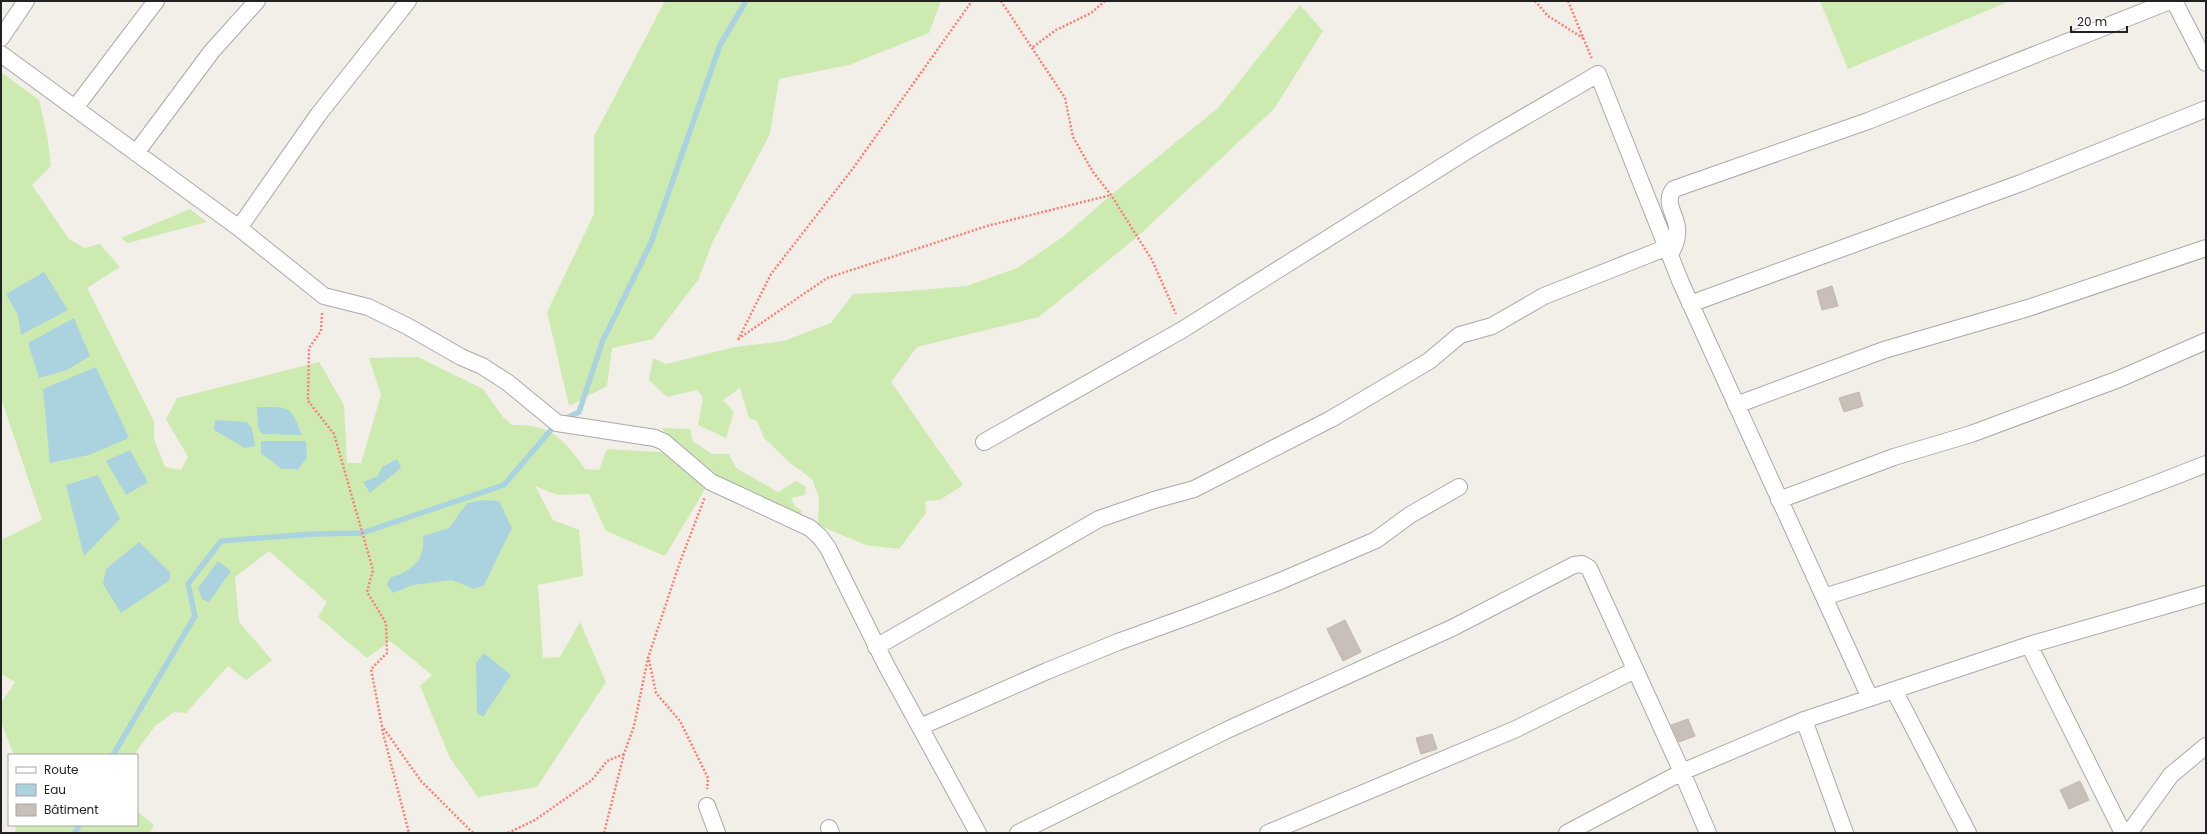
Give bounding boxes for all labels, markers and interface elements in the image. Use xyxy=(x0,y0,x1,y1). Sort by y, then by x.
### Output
scale bar xyxy=(2071,8,2127,34)
text: 20 m xyxy=(2077,13,2107,30)
legend xyxy=(8,754,138,826)
text: Route xyxy=(44,761,78,778)
text: Eau xyxy=(44,781,66,798)
text: Bâtiment xyxy=(44,801,99,818)

